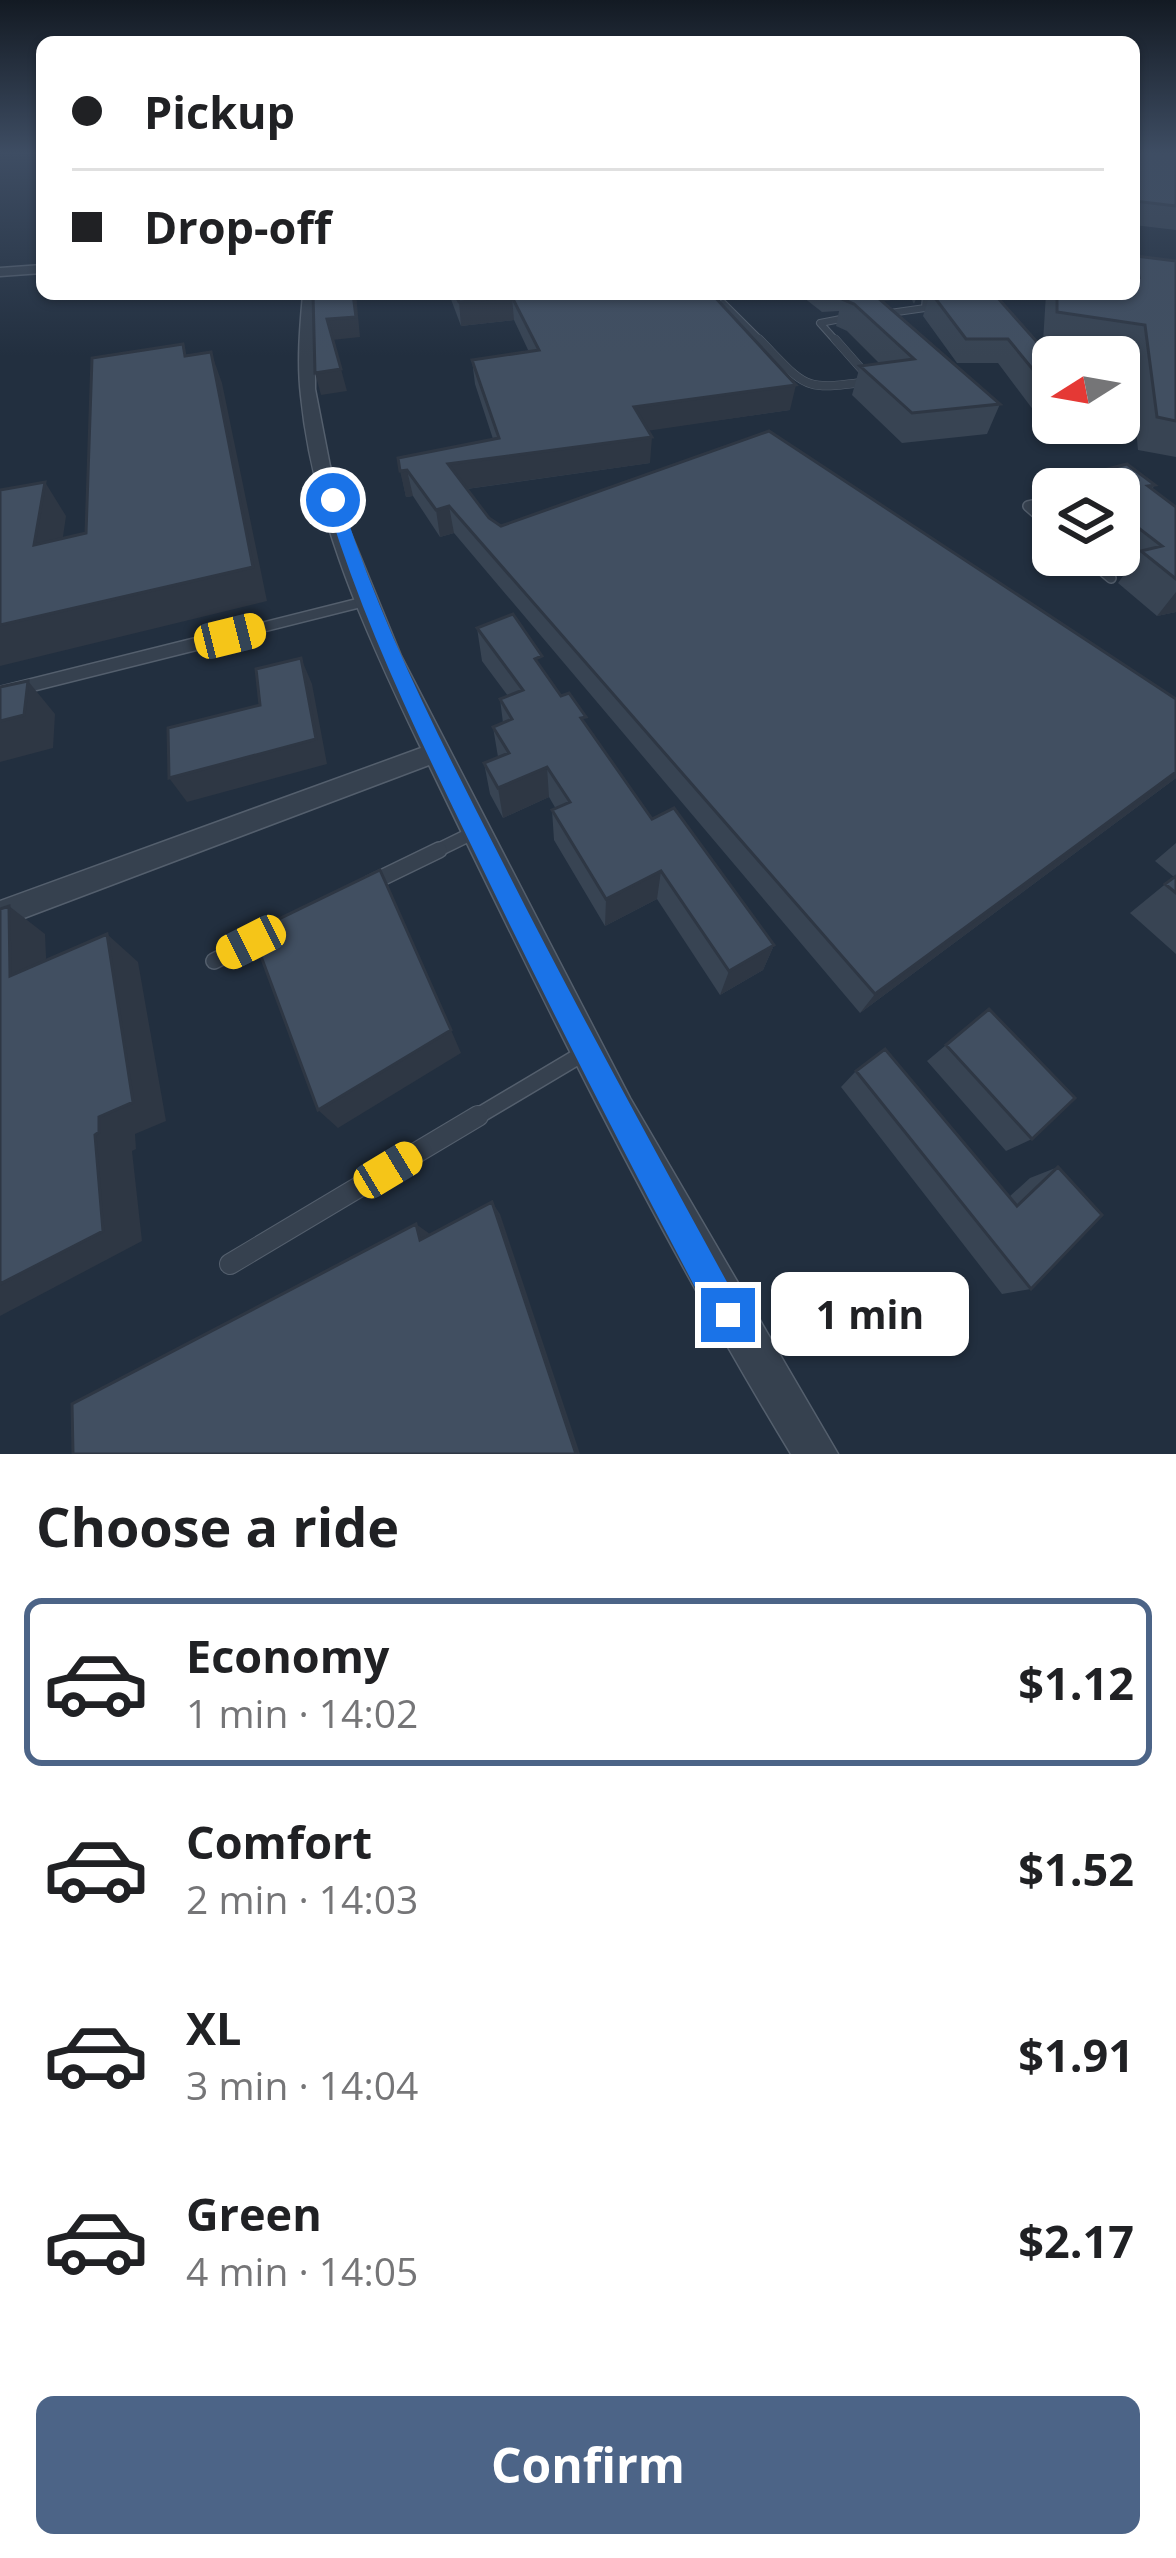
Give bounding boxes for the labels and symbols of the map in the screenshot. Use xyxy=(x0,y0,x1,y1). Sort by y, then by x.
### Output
north arrow xyxy=(1032,336,1140,444)
route start xyxy=(306,473,360,527)
car xyxy=(191,610,269,662)
car xyxy=(211,910,291,974)
car xyxy=(348,1136,428,1204)
callout: 1 min xyxy=(770,1273,968,1357)
route end xyxy=(701,1288,755,1342)

